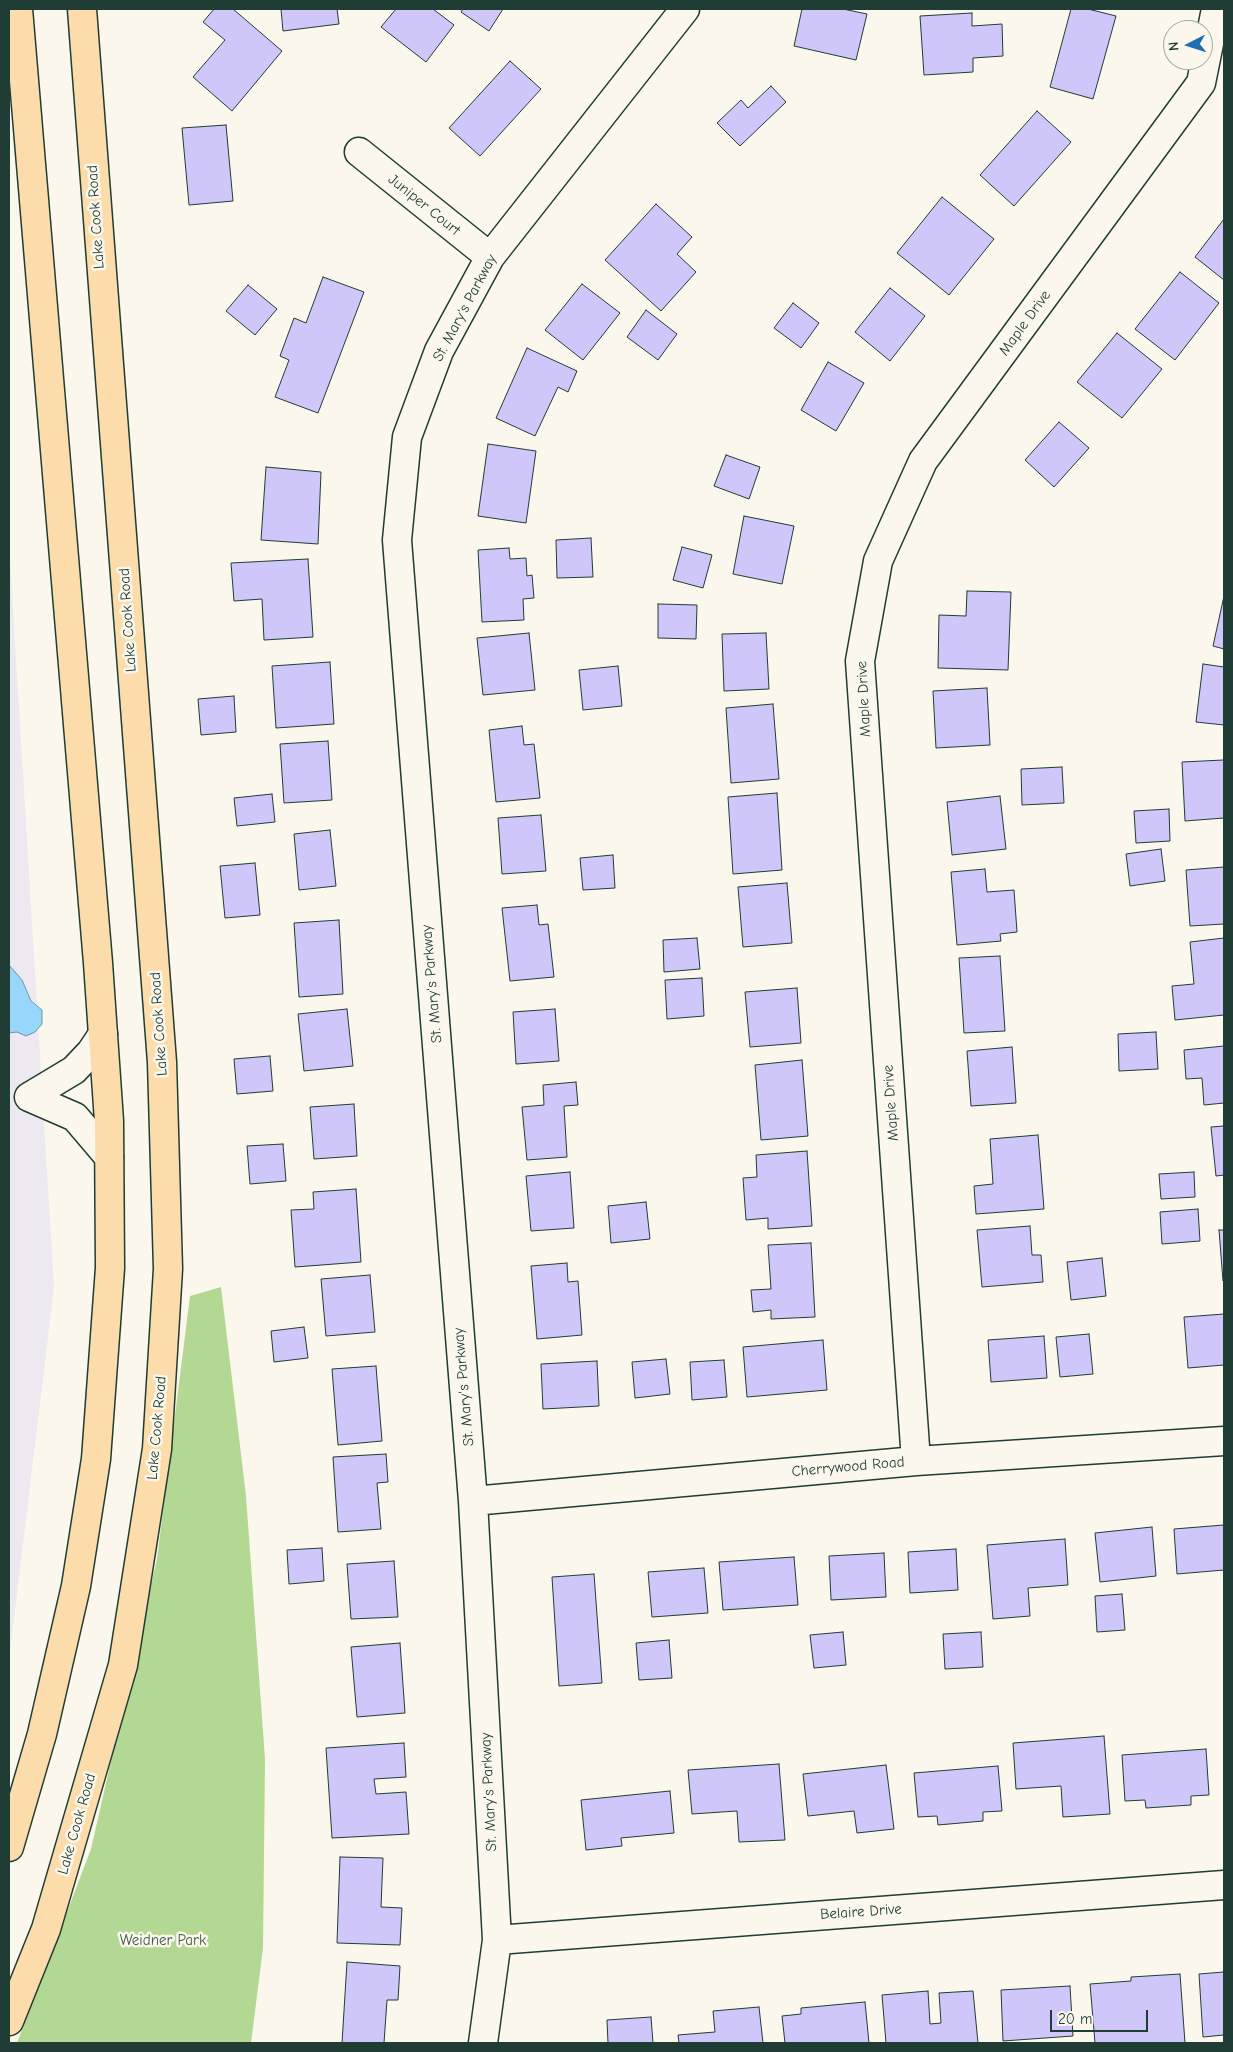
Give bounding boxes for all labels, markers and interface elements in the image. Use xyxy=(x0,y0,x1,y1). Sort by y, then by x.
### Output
north arrow xyxy=(1163,20,1213,70)
text: N xyxy=(1165,41,1182,52)
street label: Lake Cook Road xyxy=(83,164,109,270)
street label: Juniper Court xyxy=(384,170,464,240)
street label: St. Mary's Parkway xyxy=(429,251,501,365)
street label: Maple Drive xyxy=(995,287,1055,359)
street label: Lake Cook Road xyxy=(115,567,141,673)
street label: Maple Drive xyxy=(853,660,875,738)
street label: St. Mary's Parkway xyxy=(418,924,446,1044)
street label: Lake Cook Road xyxy=(146,971,172,1077)
street label: Maple Drive xyxy=(879,1064,903,1142)
street label: St. Mary's Parkway xyxy=(450,1327,478,1447)
street label: Lake Cook Road xyxy=(143,1375,171,1481)
street label: Cherrywood Road xyxy=(791,1453,905,1481)
street label: St. Mary's Parkway xyxy=(477,1732,501,1852)
street label: Lake Cook Road xyxy=(54,1771,100,1877)
street label: Belaire Drive xyxy=(820,1900,902,1924)
park label: Weidner Park xyxy=(120,1932,206,1950)
scale bar xyxy=(1053,2000,1150,2032)
text: 20 m xyxy=(1058,2010,1092,2028)

